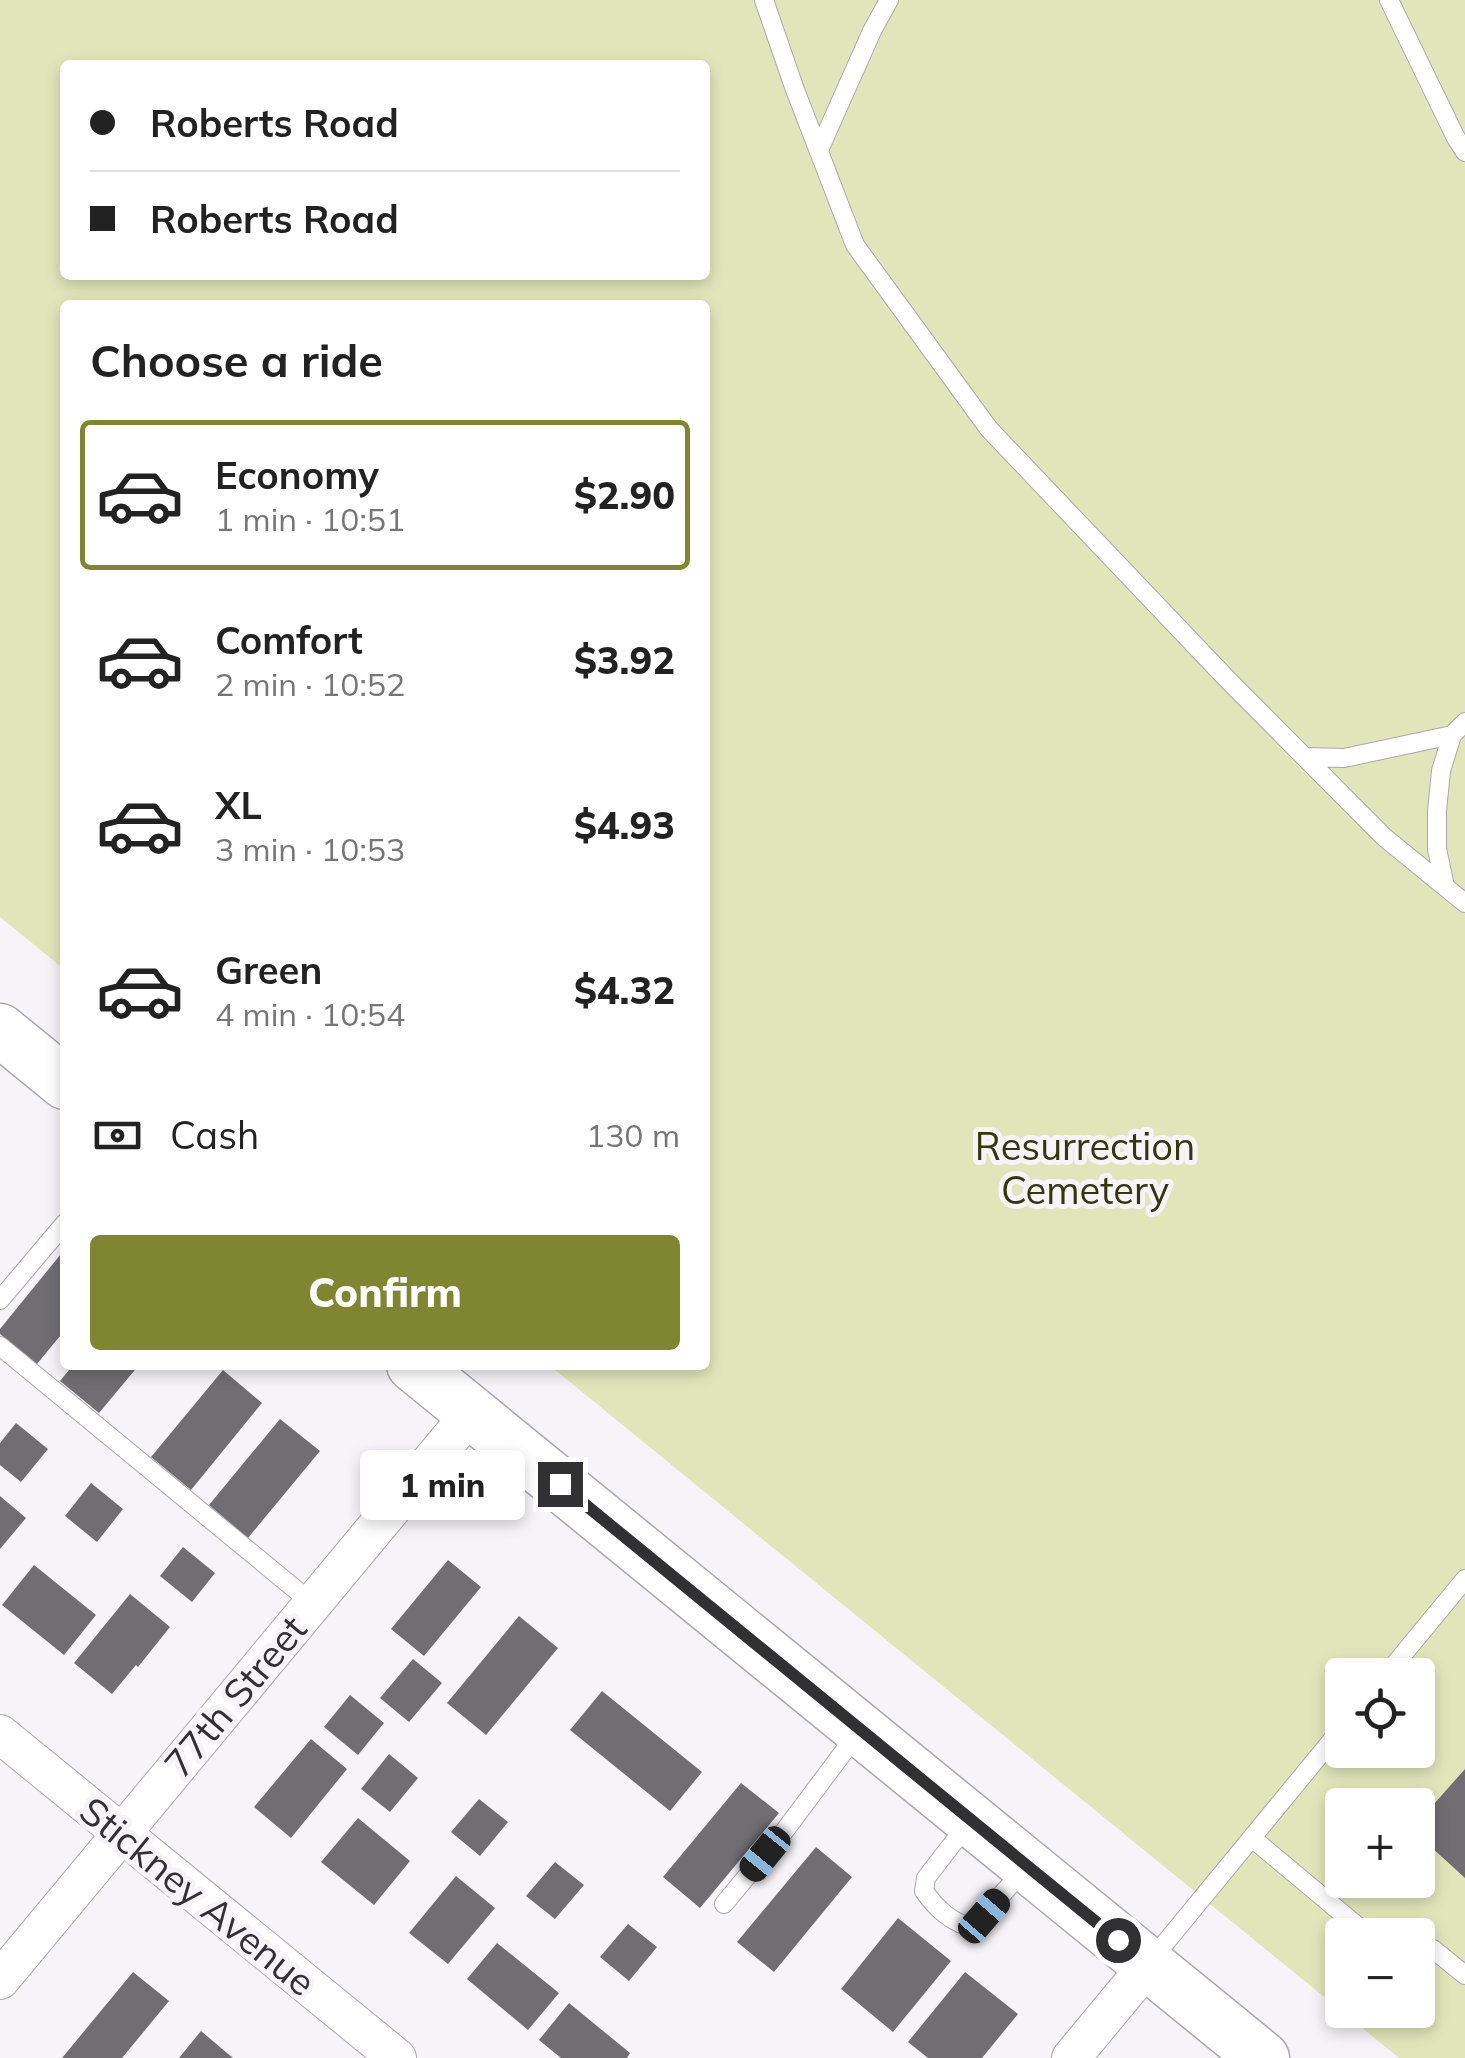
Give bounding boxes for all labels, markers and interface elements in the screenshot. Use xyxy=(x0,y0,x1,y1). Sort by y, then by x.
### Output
text: Roberts Road xyxy=(150,99,399,147)
text: Roberts Road xyxy=(150,195,399,243)
text: Choose a ride xyxy=(90,332,383,388)
icon: car xyxy=(95,450,185,540)
text: Economy xyxy=(215,451,379,499)
text: $2.90 xyxy=(574,471,675,519)
text: 1 min · 10:51 xyxy=(215,499,405,539)
icon: car xyxy=(95,615,185,705)
text: Comfort xyxy=(215,616,363,664)
text: $3.92 xyxy=(574,636,675,684)
text: 2 min · 10:52 xyxy=(215,664,405,704)
icon: car xyxy=(95,780,185,870)
text: XL xyxy=(215,781,262,829)
text: $4.93 xyxy=(574,801,675,849)
text: 3 min · 10:53 xyxy=(215,829,405,869)
icon: car xyxy=(95,945,185,1035)
text: Green xyxy=(215,946,322,994)
text: $4.32 xyxy=(574,966,675,1014)
text: 4 min · 10:54 xyxy=(215,994,405,1034)
icon: cash xyxy=(90,1108,145,1163)
text: Cash xyxy=(170,1111,259,1159)
text: 130 m xyxy=(586,1115,680,1155)
park label: Resurrection Cemetery xyxy=(975,1122,1195,1214)
button: Confirm xyxy=(90,1235,680,1350)
callout: 1 min xyxy=(360,1449,525,1519)
route end xyxy=(538,1462,583,1507)
text: 1 min xyxy=(400,1465,485,1505)
street label: 77th Street xyxy=(154,1605,316,1787)
map controls xyxy=(1325,1658,1435,2028)
button: locate xyxy=(1325,1658,1435,1768)
street label: Stickney Avenue xyxy=(70,1786,326,2006)
button: + xyxy=(1325,1788,1435,1898)
car xyxy=(734,1821,796,1887)
car xyxy=(953,1884,1015,1948)
route start xyxy=(1096,1918,1141,1963)
button: − xyxy=(1325,1918,1435,2028)

